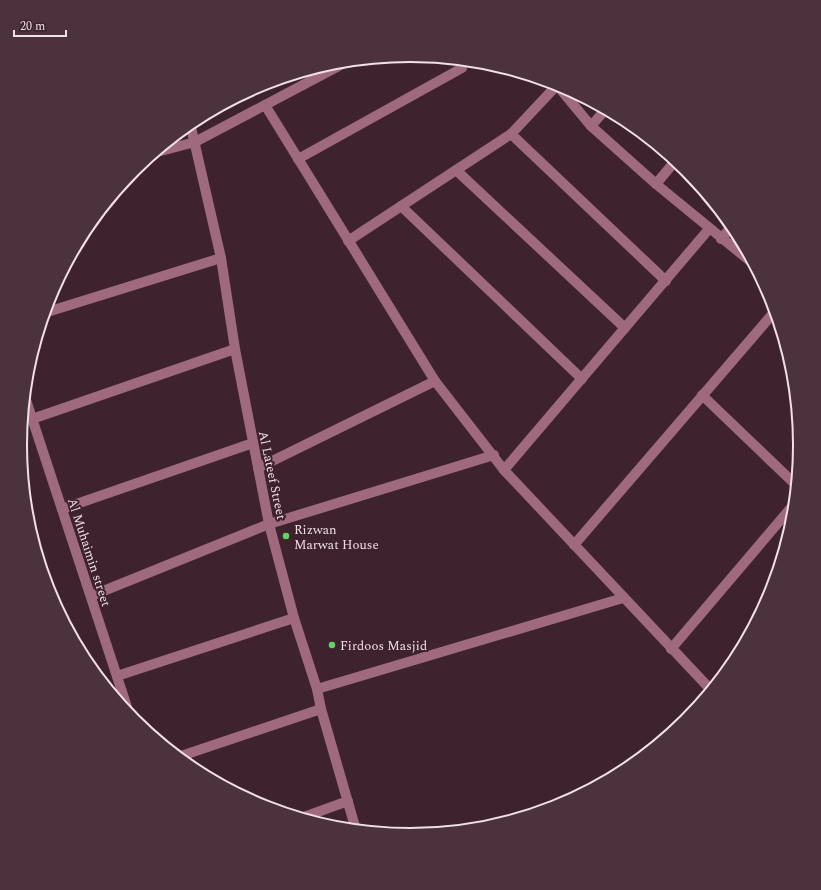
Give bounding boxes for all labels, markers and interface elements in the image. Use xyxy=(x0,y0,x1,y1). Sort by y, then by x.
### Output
scale bar xyxy=(14,12,66,38)
text: 20 m xyxy=(20,17,45,36)
street label: Al Lateef Street xyxy=(253,429,291,522)
street label: Al Muhaimin street xyxy=(62,496,116,609)
place label: Rizwan Marwat House xyxy=(294,520,379,555)
marker: Rizwan Marwat House xyxy=(281,531,291,541)
place label: Firdoos Masjid xyxy=(340,636,427,656)
marker: Firdoos Masjid xyxy=(327,640,337,650)

